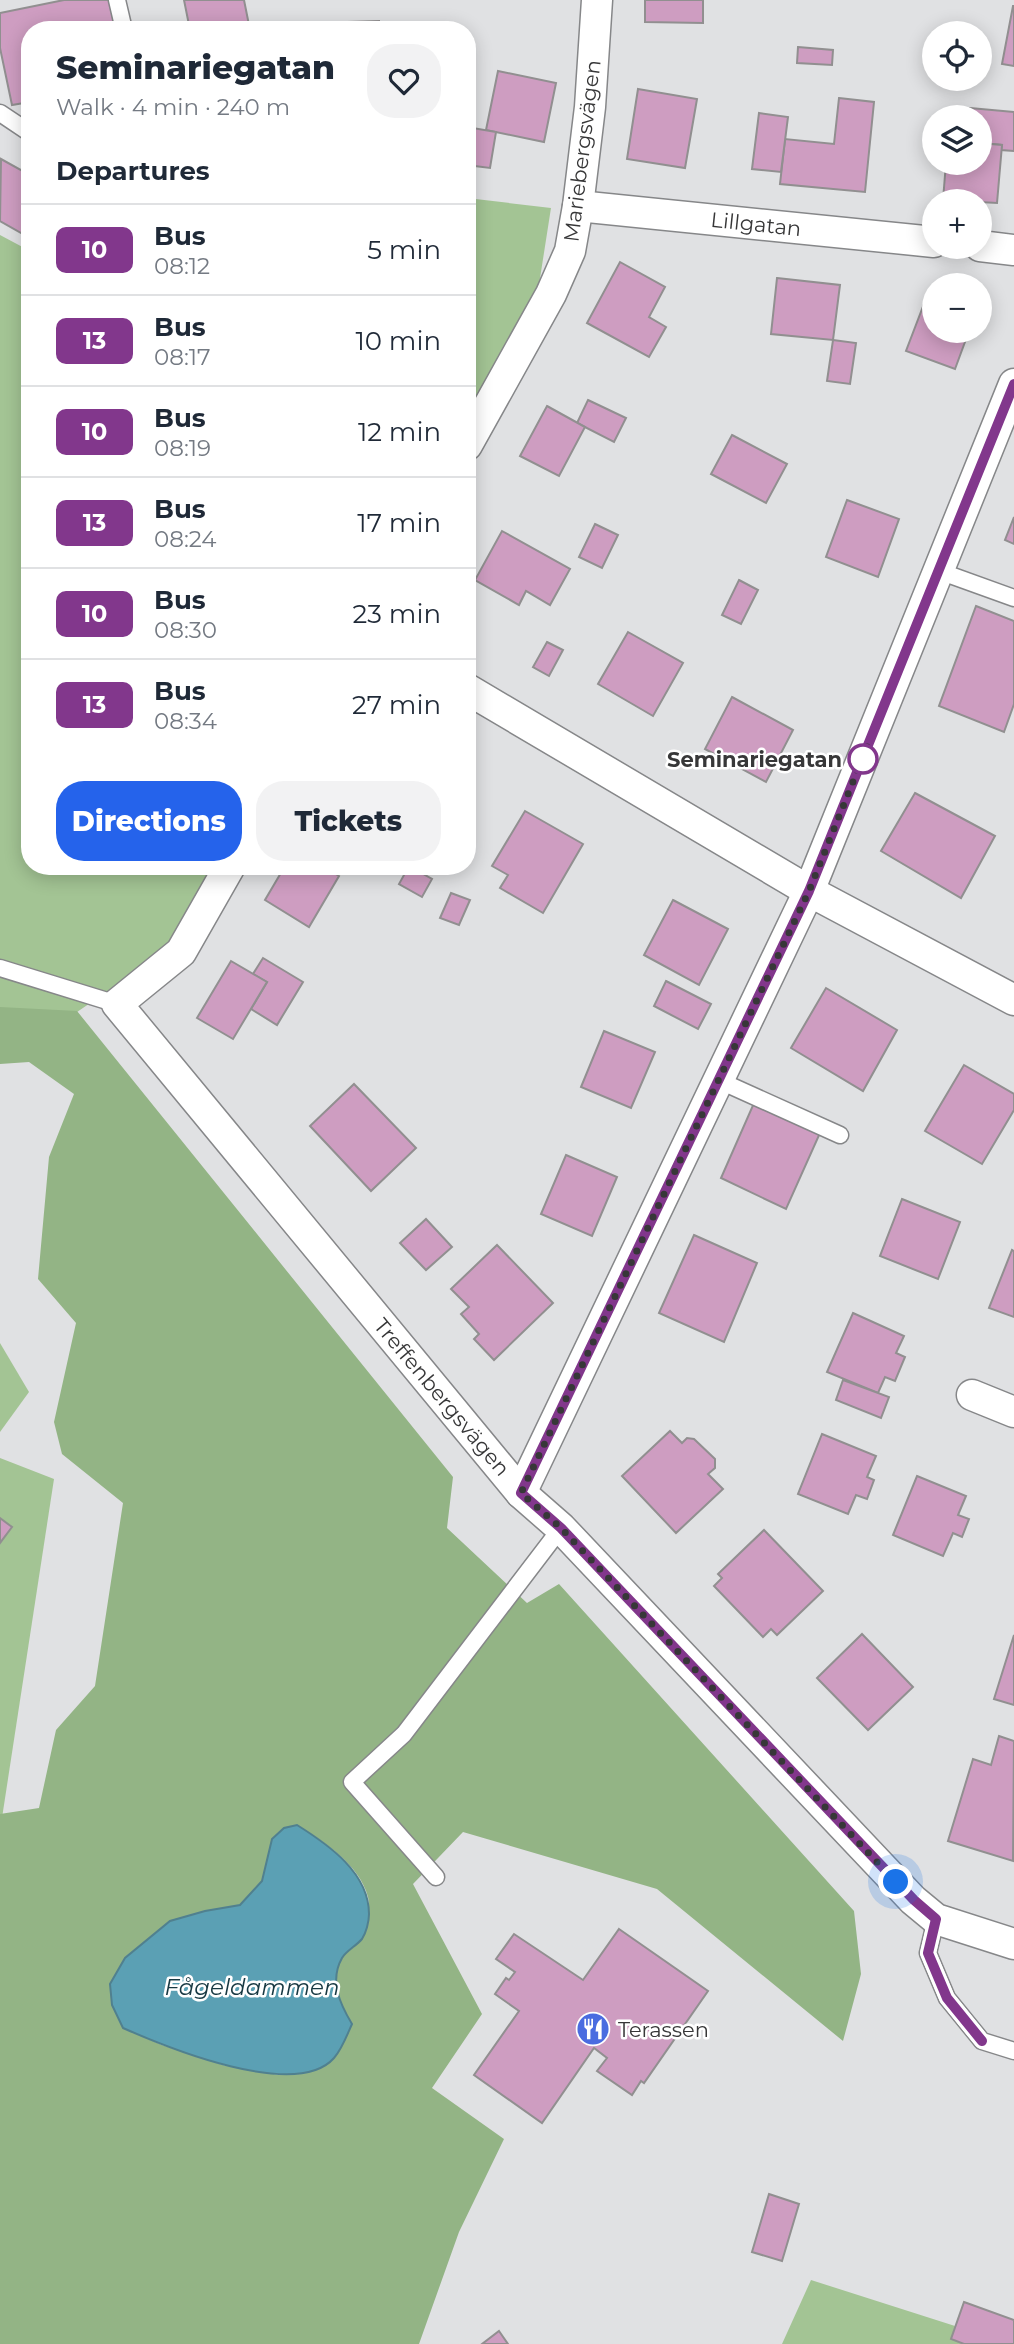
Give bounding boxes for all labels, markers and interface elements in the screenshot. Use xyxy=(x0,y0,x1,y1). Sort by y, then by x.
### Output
map controls xyxy=(922,21,992,343)
button: locate xyxy=(922,21,992,91)
button: heart xyxy=(367,44,441,118)
text: Seminariegatan xyxy=(56,47,335,87)
street label: Mariebergsvägen xyxy=(558,59,606,243)
text: Walk · 4 min · 240 m xyxy=(56,93,290,121)
button: layers xyxy=(922,105,992,175)
text: Departures xyxy=(56,155,210,187)
button: + xyxy=(922,189,992,259)
street label: Lillgatan xyxy=(710,207,802,241)
text: Bus xyxy=(154,220,206,252)
text: 5 min xyxy=(367,234,441,266)
text: 10 xyxy=(82,235,107,264)
text: 08:12 xyxy=(154,252,210,280)
button: − xyxy=(922,273,992,343)
text: Bus xyxy=(154,311,206,343)
text: 10 min xyxy=(355,325,441,357)
text: 13 xyxy=(83,326,106,355)
text: 08:17 xyxy=(154,343,211,371)
text: Bus xyxy=(154,402,206,434)
text: 12 min xyxy=(358,416,441,448)
text: 10 xyxy=(82,417,107,446)
text: 08:19 xyxy=(154,434,211,462)
text: Bus xyxy=(154,493,206,525)
text: 17 min xyxy=(357,507,441,539)
text: 13 xyxy=(83,508,106,537)
text: 08:24 xyxy=(154,525,217,553)
text: Bus xyxy=(154,584,206,616)
text: 23 min xyxy=(353,598,441,630)
text: 10 xyxy=(82,599,107,628)
text: 08:30 xyxy=(154,616,217,644)
text: Bus xyxy=(154,675,206,707)
text: 27 min xyxy=(352,689,441,721)
text: 13 xyxy=(83,690,106,719)
text: 08:34 xyxy=(154,707,217,735)
marker: Seminariegatan xyxy=(848,744,878,774)
place label: Seminariegatan xyxy=(667,747,842,772)
button: Directions xyxy=(56,781,242,861)
button: Tickets xyxy=(256,781,441,861)
street label: Treffenbergsvägen xyxy=(369,1313,515,1481)
your location xyxy=(878,1864,913,1899)
water label: Fågeldammen xyxy=(164,1973,340,2001)
restaurant icon: Terassen xyxy=(574,2010,612,2048)
place label: Terassen xyxy=(618,2017,709,2042)

